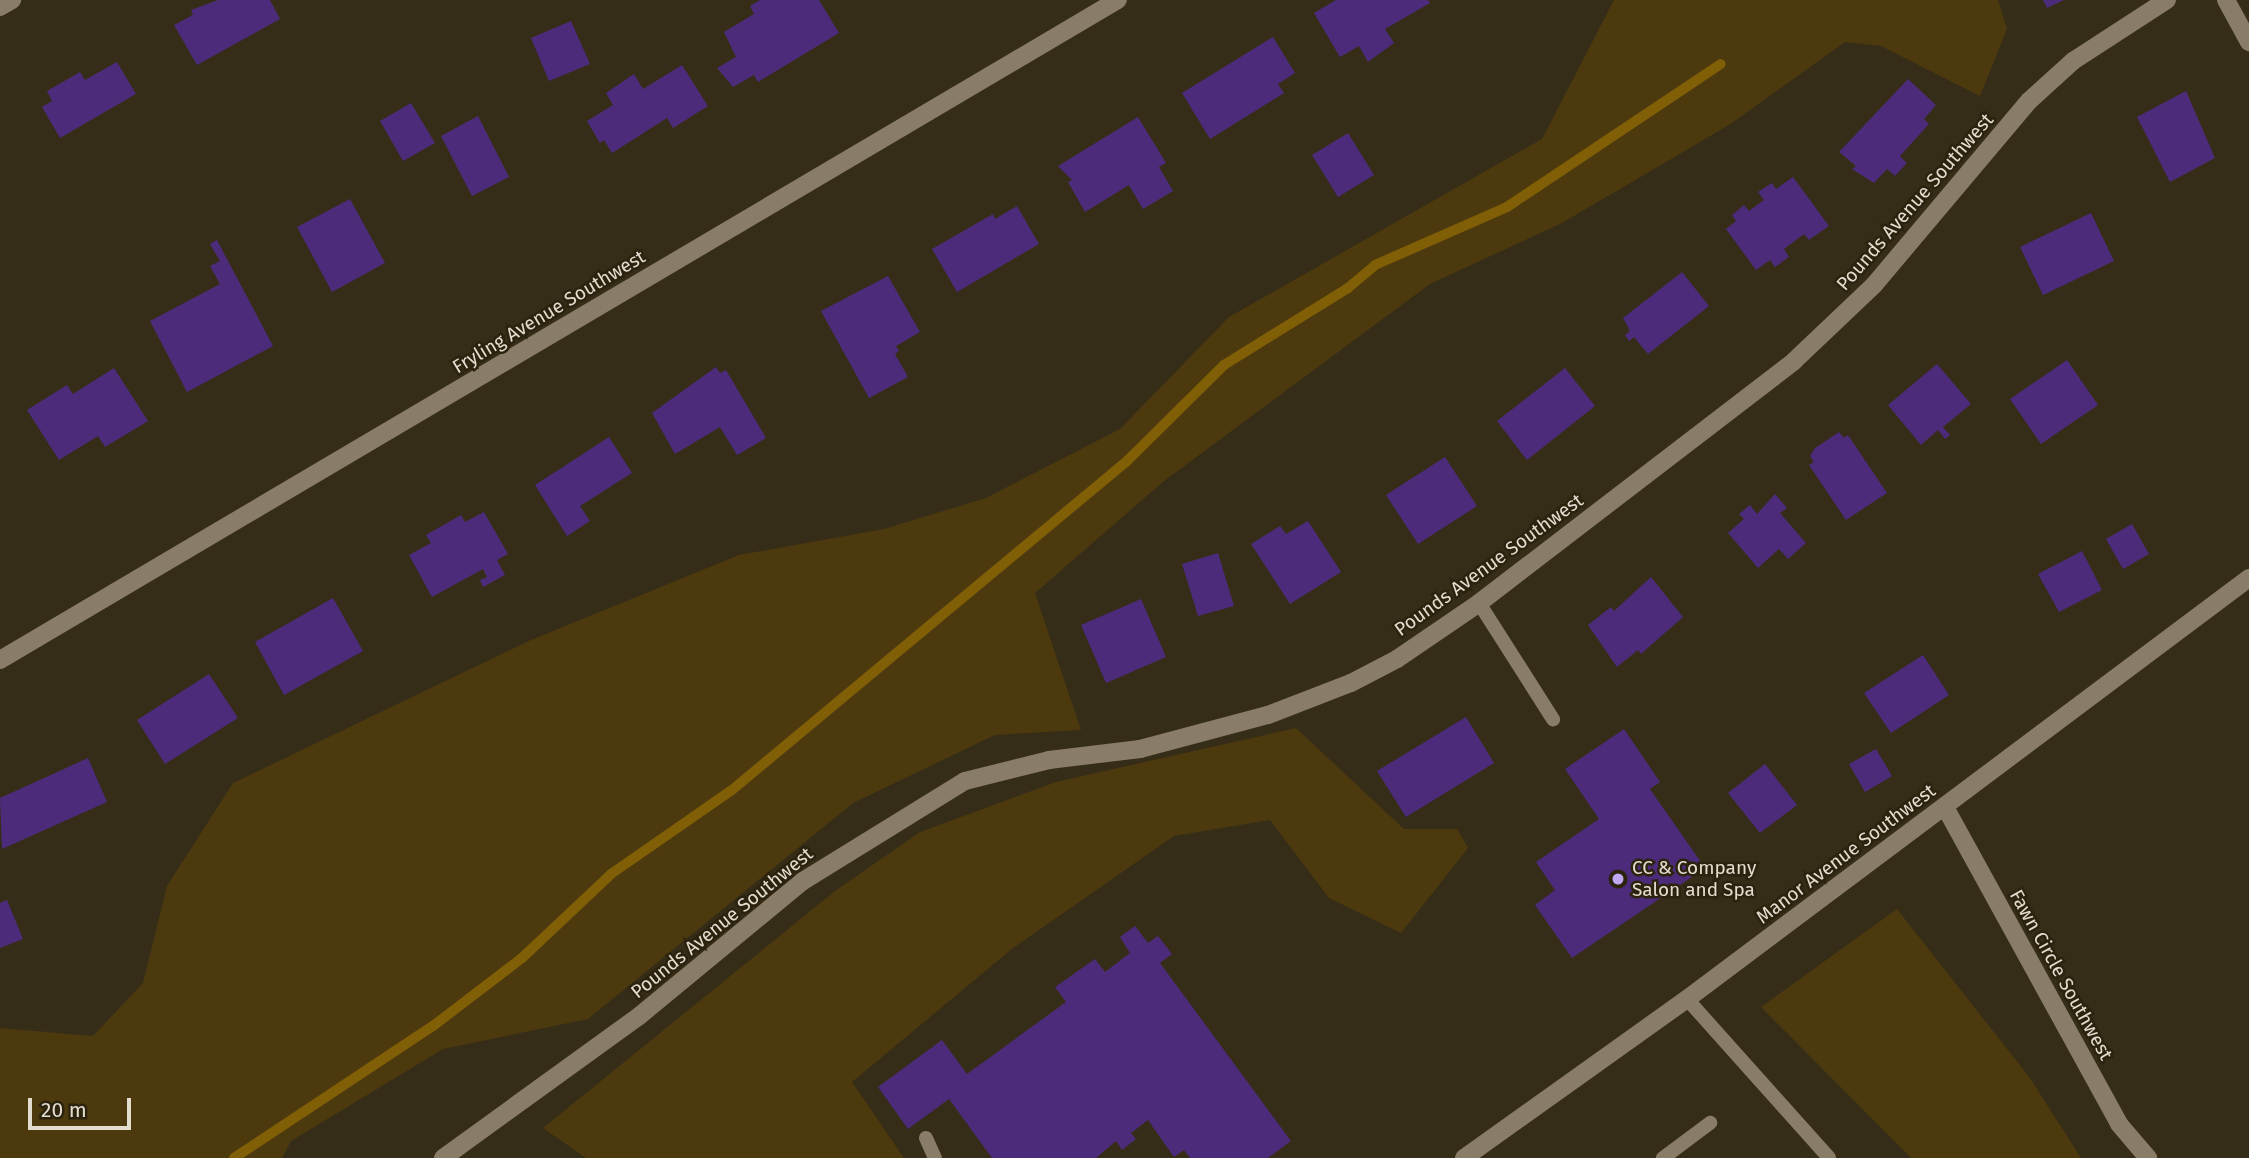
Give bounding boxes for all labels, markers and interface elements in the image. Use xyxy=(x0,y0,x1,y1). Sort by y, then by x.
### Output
street label: Pounds Avenue Southwest xyxy=(1832,109,1998,295)
street label: Fryling Avenue Southwest xyxy=(449,245,649,379)
street label: Pounds Avenue Southwest xyxy=(1390,489,1588,641)
street label: Manor Avenue Southwest xyxy=(1752,779,1940,929)
street label: Pounds Avenue Southwest xyxy=(626,843,818,1003)
place label: CC & Company Salon and Spa xyxy=(1632,857,1756,901)
marker: CC & Company Salon and Spa xyxy=(1610,871,1626,887)
street label: Fawn Circle Southwest xyxy=(2005,886,2117,1064)
scale bar xyxy=(32,1084,135,1128)
text: 20 m xyxy=(41,1097,87,1123)

